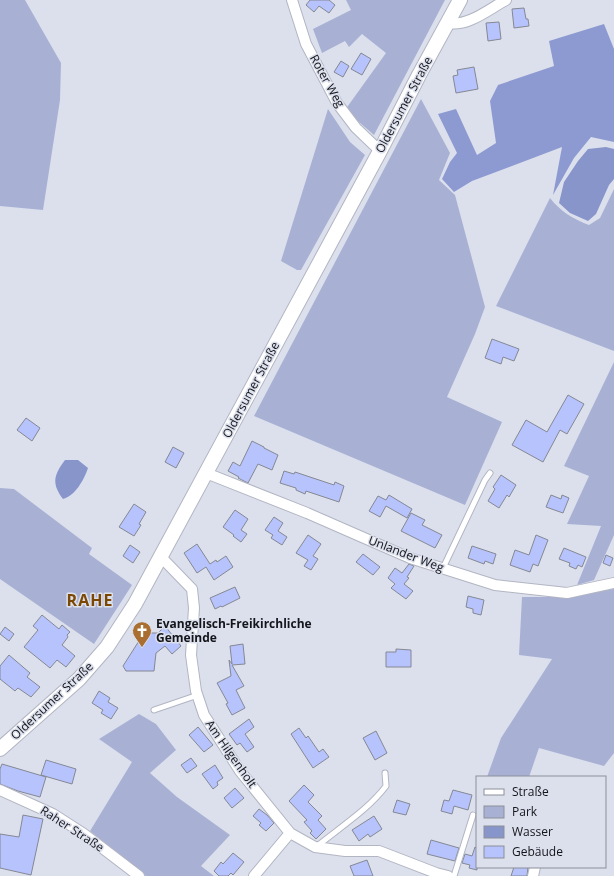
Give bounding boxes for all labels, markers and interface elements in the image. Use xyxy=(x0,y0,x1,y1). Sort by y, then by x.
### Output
street label: Roter Weg xyxy=(306,51,349,111)
street label: Oldersumer Straße xyxy=(371,53,436,156)
street label: Oldersumer Straße xyxy=(218,338,283,441)
street label: Unlander Weg xyxy=(366,531,447,576)
district label: RAHE xyxy=(67,589,113,611)
place label: Evangelisch-Freikirchliche Gemeinde xyxy=(156,615,312,646)
church icon: Evangelisch-Freikirchliche Gemeinde xyxy=(131,620,153,648)
street label: Oldersumer Straße xyxy=(7,658,97,743)
street label: Am Hilgenholt xyxy=(202,716,261,791)
legend xyxy=(476,776,606,868)
text: Straße xyxy=(512,783,549,800)
street label: Raher Straße xyxy=(37,802,108,856)
text: Park xyxy=(512,803,538,820)
text: Wasser xyxy=(512,823,553,840)
text: Gebäude xyxy=(512,843,563,860)

